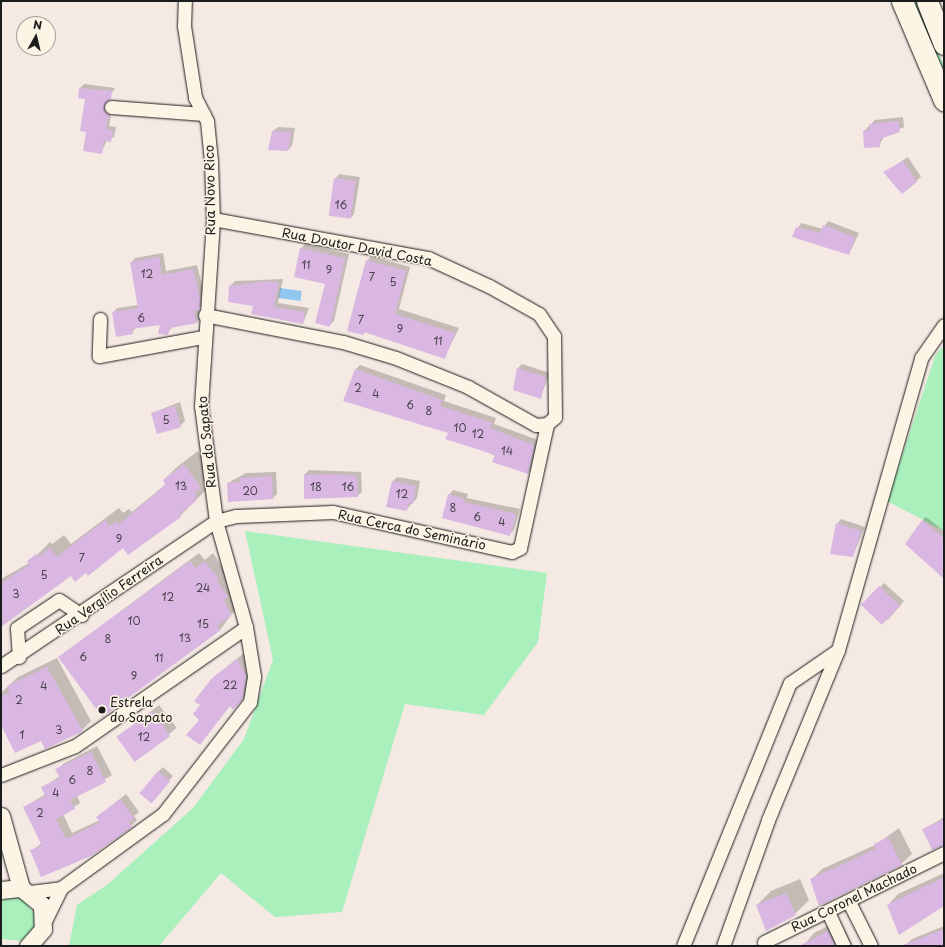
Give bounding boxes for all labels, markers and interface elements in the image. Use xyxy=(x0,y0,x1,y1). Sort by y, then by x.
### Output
north arrow xyxy=(16,16,56,56)
text: N xyxy=(32,16,43,34)
street label: Rua Novo Rico xyxy=(201,144,219,236)
house number: 16 xyxy=(335,198,347,212)
street label: Rua Doutor David Costa xyxy=(280,225,434,269)
house number: 11 xyxy=(301,258,311,272)
house number: 9 xyxy=(326,263,332,277)
house number: 12 xyxy=(141,267,153,281)
house number: 7 xyxy=(369,270,375,284)
house number: 5 xyxy=(389,275,397,289)
house number: 6 xyxy=(137,311,145,325)
house number: 7 xyxy=(358,313,364,327)
house number: 9 xyxy=(397,322,403,336)
house number: 11 xyxy=(433,334,443,348)
house number: 2 xyxy=(354,381,362,395)
house number: 4 xyxy=(372,387,380,401)
street label: Rua do Sapato xyxy=(194,395,220,489)
house number: 6 xyxy=(406,398,414,412)
house number: 8 xyxy=(426,404,432,418)
house number: 5 xyxy=(162,413,170,427)
house number: 10 xyxy=(454,421,466,435)
house number: 12 xyxy=(472,427,484,441)
house number: 14 xyxy=(501,444,513,458)
house number: 13 xyxy=(175,479,187,493)
house number: 18 xyxy=(310,480,322,494)
house number: 16 xyxy=(342,480,354,494)
house number: 20 xyxy=(242,484,258,498)
house number: 12 xyxy=(396,487,408,501)
house number: 8 xyxy=(450,501,456,515)
street label: Rua Cerca do Seminário xyxy=(335,506,489,554)
house number: 6 xyxy=(473,510,481,524)
house number: 4 xyxy=(498,515,506,529)
house number: 9 xyxy=(116,532,122,546)
house number: 7 xyxy=(79,551,85,565)
street label: Rua Vergílio Ferreira xyxy=(52,552,166,638)
house number: 5 xyxy=(40,568,48,582)
house number: 24 xyxy=(196,581,210,595)
house number: 3 xyxy=(12,587,20,601)
house number: 12 xyxy=(162,590,174,604)
house number: 10 xyxy=(128,614,140,628)
house number: 15 xyxy=(197,617,209,631)
house number: 13 xyxy=(179,631,191,645)
house number: 8 xyxy=(105,632,111,646)
house number: 6 xyxy=(79,650,87,664)
house number: 11 xyxy=(154,651,164,665)
house number: 9 xyxy=(131,669,137,683)
house number: 22 xyxy=(223,678,237,692)
house number: 4 xyxy=(40,679,48,693)
house number: 2 xyxy=(15,693,23,707)
place label: Estrela do Sapato xyxy=(110,695,173,726)
marker: Estrela do Sapato xyxy=(97,705,107,715)
house number: 3 xyxy=(55,723,63,737)
house number: 1 xyxy=(20,728,24,742)
house number: 12 xyxy=(138,730,150,744)
house number: 8 xyxy=(87,764,93,778)
house number: 6 xyxy=(68,773,76,787)
house number: 4 xyxy=(52,786,60,800)
house number: 2 xyxy=(36,806,44,820)
street label: Rua Coronel Machado xyxy=(788,861,920,935)

